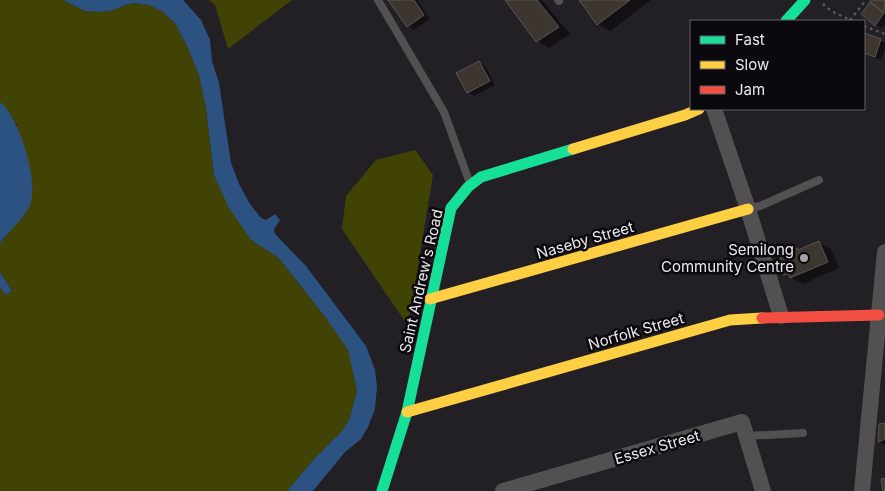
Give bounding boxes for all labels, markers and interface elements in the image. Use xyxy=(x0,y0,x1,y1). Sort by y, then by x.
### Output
legend xyxy=(690,20,865,110)
text: Fast xyxy=(735,30,765,49)
text: Slow xyxy=(735,55,769,74)
text: Jam xyxy=(735,80,765,99)
street label: Saint Andrew's Road xyxy=(395,207,447,355)
street label: Naseby Street xyxy=(534,217,636,263)
place label: Semilong Community Centre xyxy=(661,240,794,276)
marker: Semilong Community Centre xyxy=(798,252,810,264)
street label: Norfolk Street xyxy=(586,308,686,354)
street label: Essex Street xyxy=(612,426,702,468)

